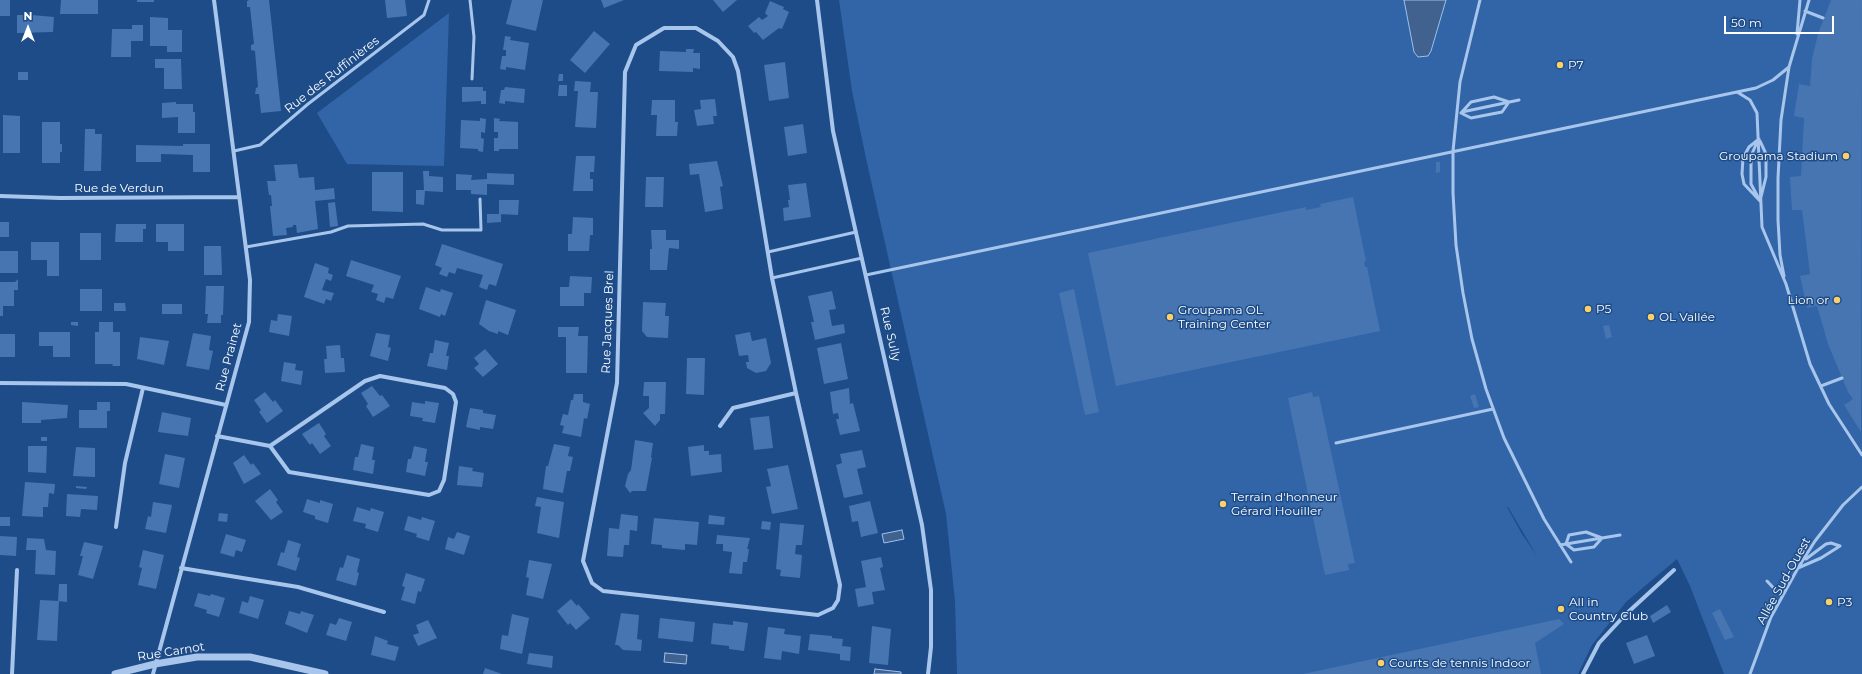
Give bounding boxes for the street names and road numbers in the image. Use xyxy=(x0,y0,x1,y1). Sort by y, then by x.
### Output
street label: Rue des Ruffinières xyxy=(282,34,382,116)
street label: Rue de Verdun xyxy=(74,181,164,195)
street label: Rue Jacques Brel xyxy=(599,270,617,374)
street label: Rue Sully xyxy=(877,305,903,363)
street label: Rue Prainet xyxy=(213,321,245,393)
street label: Allée Sud-Ouest xyxy=(1754,535,1814,627)
street label: Rue Carnot xyxy=(136,640,206,664)

